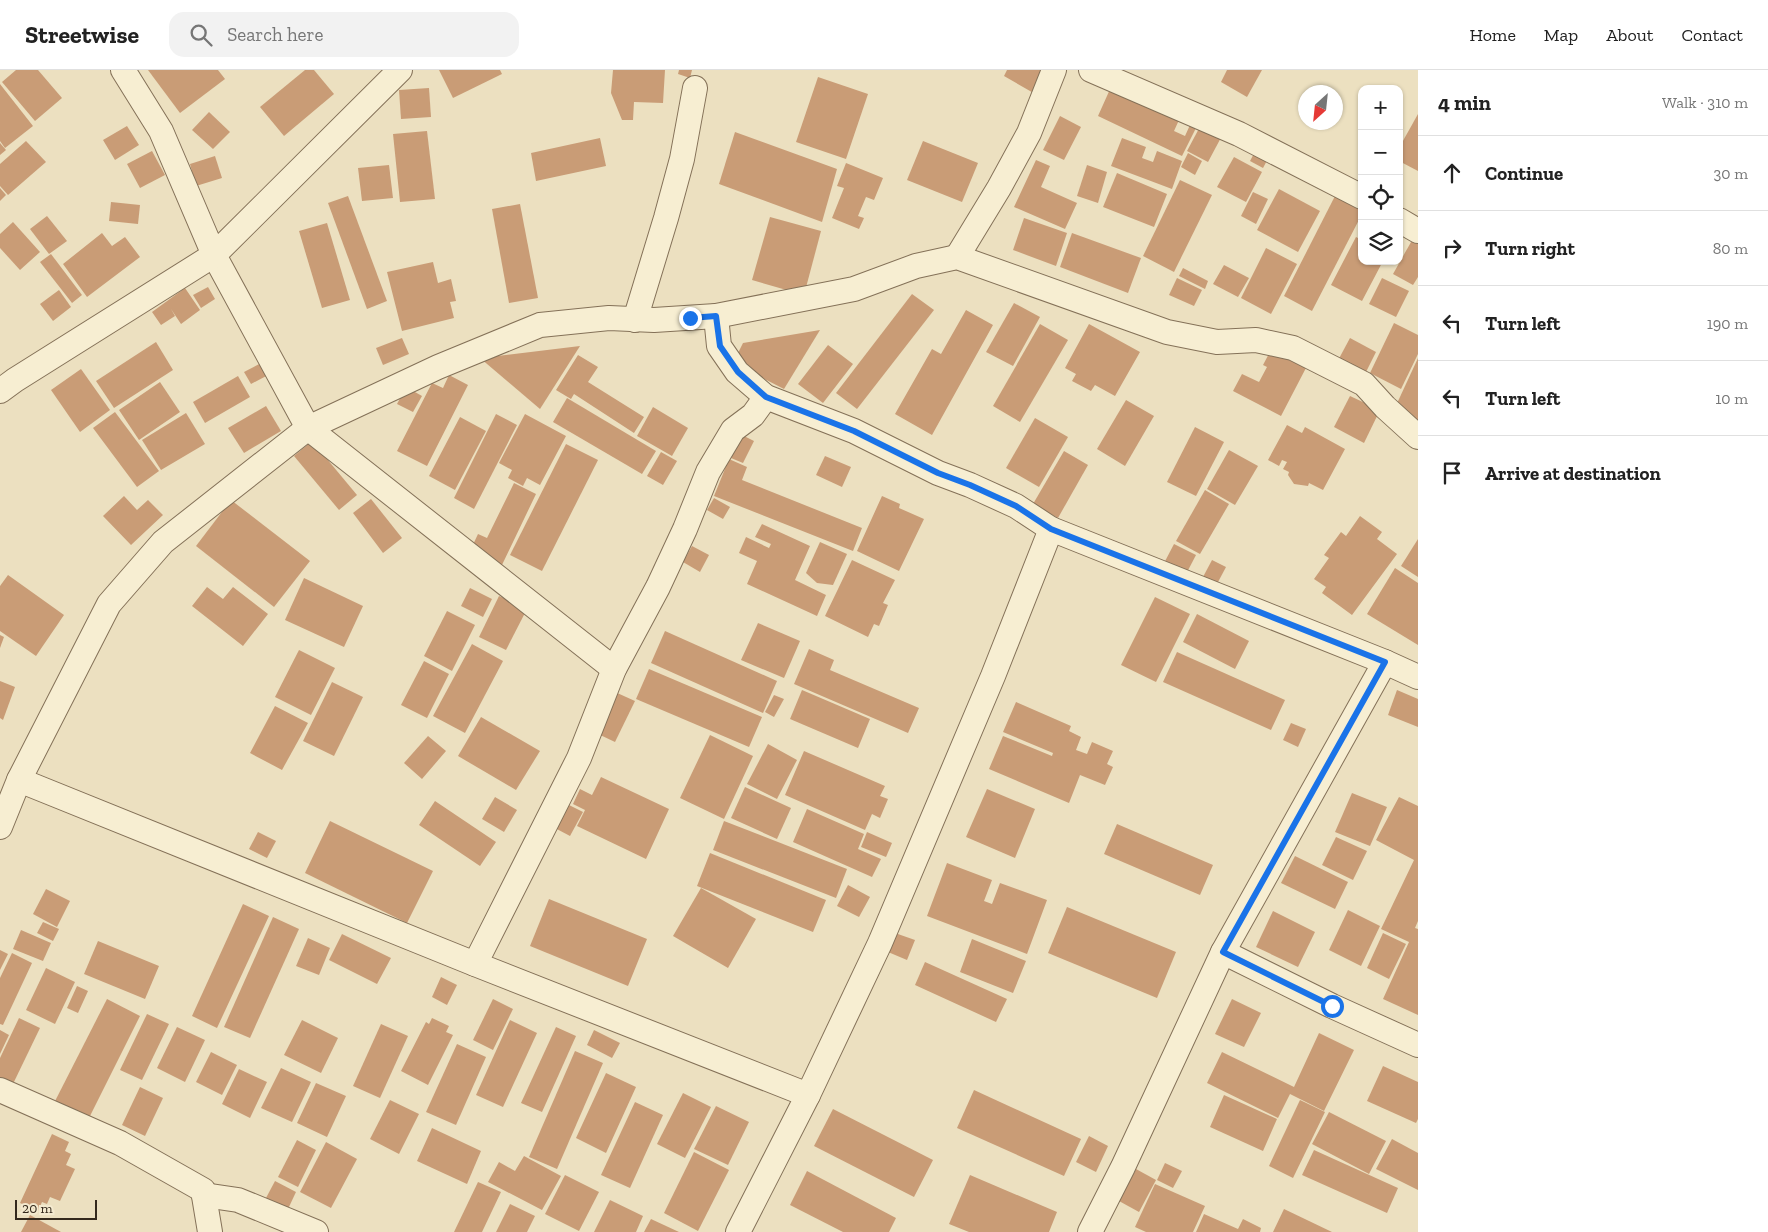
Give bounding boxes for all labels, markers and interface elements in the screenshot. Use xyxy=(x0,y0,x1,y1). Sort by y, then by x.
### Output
search box xyxy=(169,12,519,57)
text: Streetwise xyxy=(25,20,139,49)
icon: search xyxy=(187,21,215,49)
text: Search here xyxy=(227,23,323,46)
text: Home xyxy=(1469,24,1516,46)
text: Map xyxy=(1544,24,1578,46)
text: About xyxy=(1606,24,1653,46)
text: Contact xyxy=(1681,24,1743,46)
north arrow xyxy=(1298,85,1343,130)
map controls xyxy=(1358,85,1403,265)
button: + xyxy=(1358,85,1403,130)
text: 4 min xyxy=(1438,90,1491,115)
text: Walk · 310 m xyxy=(1662,93,1748,112)
button: − xyxy=(1358,130,1403,175)
icon: ahead xyxy=(1438,159,1466,187)
text: Continue xyxy=(1485,162,1563,185)
text: 30 m xyxy=(1714,164,1748,183)
button: locate xyxy=(1358,175,1403,220)
button: layers xyxy=(1358,220,1403,265)
icon: right xyxy=(1438,234,1466,262)
text: Turn right xyxy=(1485,237,1575,260)
text: 80 m xyxy=(1713,239,1748,258)
route end xyxy=(679,307,702,330)
icon: left xyxy=(1438,309,1466,337)
text: Turn left xyxy=(1485,312,1560,335)
text: 190 m xyxy=(1707,314,1748,333)
icon: left xyxy=(1438,384,1466,412)
text: Turn left xyxy=(1485,387,1560,410)
text: 10 m xyxy=(1715,389,1748,408)
icon: arrive xyxy=(1438,459,1466,487)
text: Arrive at destination xyxy=(1485,462,1661,485)
route start xyxy=(1321,995,1344,1018)
scale bar xyxy=(15,1197,98,1220)
text: 20 m xyxy=(22,1200,53,1217)

